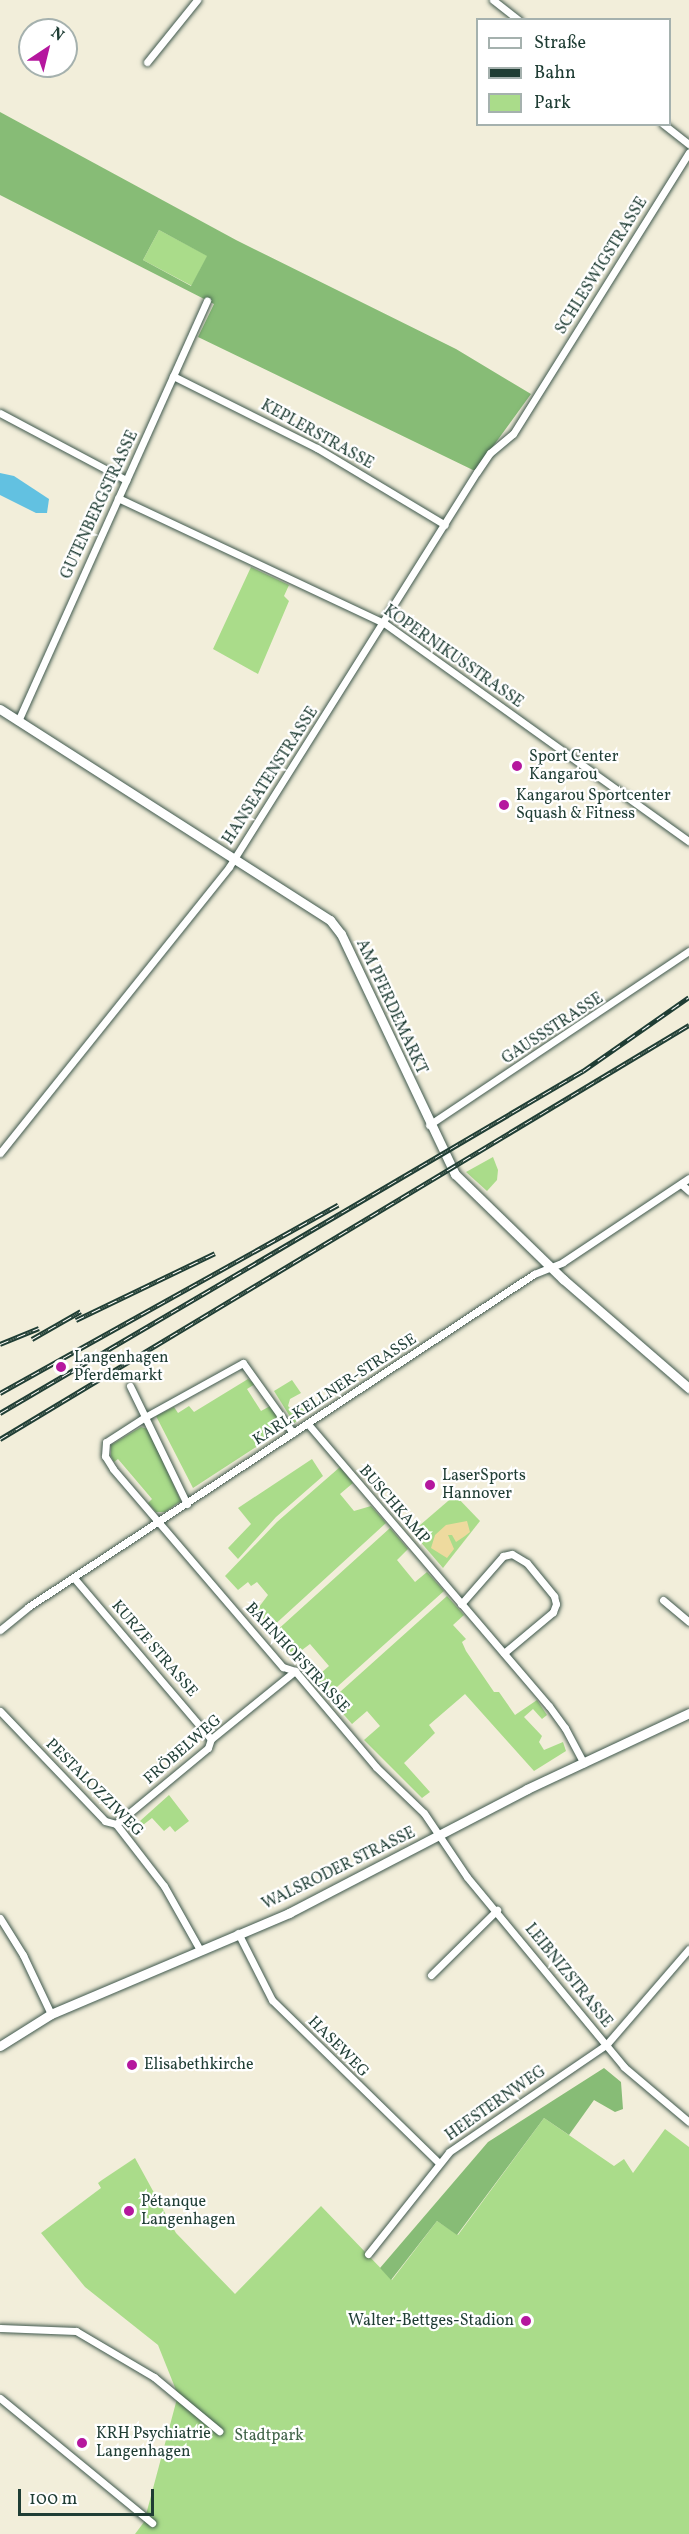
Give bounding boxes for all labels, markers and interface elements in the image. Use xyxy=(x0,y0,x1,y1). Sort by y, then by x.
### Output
north arrow xyxy=(18,18,78,78)
legend xyxy=(476,18,671,126)
text: N xyxy=(46,23,68,47)
text: Straße xyxy=(534,31,586,56)
text: Bahn xyxy=(534,61,576,86)
text: Park xyxy=(534,91,571,116)
street label: SCHLESWIGSTRASSE xyxy=(552,194,652,338)
street label: KEPLERSTRASSE xyxy=(257,396,377,474)
street label: GUTENBERGSTRASSE xyxy=(57,428,143,582)
street label: KOPERNIKUSSTRASSE xyxy=(379,602,527,712)
street label: HANSEATENSTRASSE xyxy=(219,703,323,849)
place label: Sport Center Kangarou xyxy=(529,747,618,785)
marker: Sport Center Kangarou xyxy=(510,759,524,773)
place label: Kangarou Sportcenter Squash & Fitness xyxy=(516,786,671,824)
marker: Kangarou Sportcenter Squash & Fitness xyxy=(497,798,511,812)
street label: AM PFERDEMARKT xyxy=(351,937,431,1077)
street label: GAUSSSTRASSE xyxy=(499,989,607,1069)
street label: KARL-KELLNER-STRASSE xyxy=(250,1330,420,1450)
place label: Langenhagen Pferdemarkt xyxy=(74,1348,169,1386)
marker: Langenhagen Pferdemarkt xyxy=(52,1358,70,1376)
street label: BUSCHKAMP xyxy=(354,1462,434,1548)
place label: LaserSports Hannover xyxy=(442,1466,526,1504)
marker: LaserSports Hannover xyxy=(423,1478,437,1492)
street label: KURZE STRASSE xyxy=(107,1597,201,1701)
street label: BAHNHOFSTRASSE xyxy=(241,1599,353,1717)
street label: FRÖBELWEG xyxy=(140,1711,226,1789)
street label: PESTALOZZIWEG xyxy=(41,1735,147,1841)
street label: WALSRODER STRASSE xyxy=(259,1824,419,1914)
street label: LEIBNIZSTRASSE xyxy=(520,1920,616,2032)
street label: HASEWEG xyxy=(303,2012,373,2082)
place label: Elisabethkirche xyxy=(144,2055,254,2075)
marker: Elisabethkirche xyxy=(125,2058,139,2072)
street label: HEESTERNWEG xyxy=(442,2062,550,2146)
place label: Pétanque Langenhagen xyxy=(141,2192,236,2230)
marker: Pétanque Langenhagen xyxy=(122,2204,136,2218)
place label: Walter-Bettges-Stadion xyxy=(348,2311,514,2331)
marker: Walter-Bettges-Stadion xyxy=(519,2314,533,2328)
place label: KRH Psychiatrie Langenhagen xyxy=(96,2424,211,2462)
park label: Stadtpark xyxy=(234,2426,304,2446)
marker: KRH Psychiatrie Langenhagen xyxy=(73,2434,91,2452)
scale bar xyxy=(21,2477,158,2515)
text: 100 m xyxy=(29,2487,78,2512)

